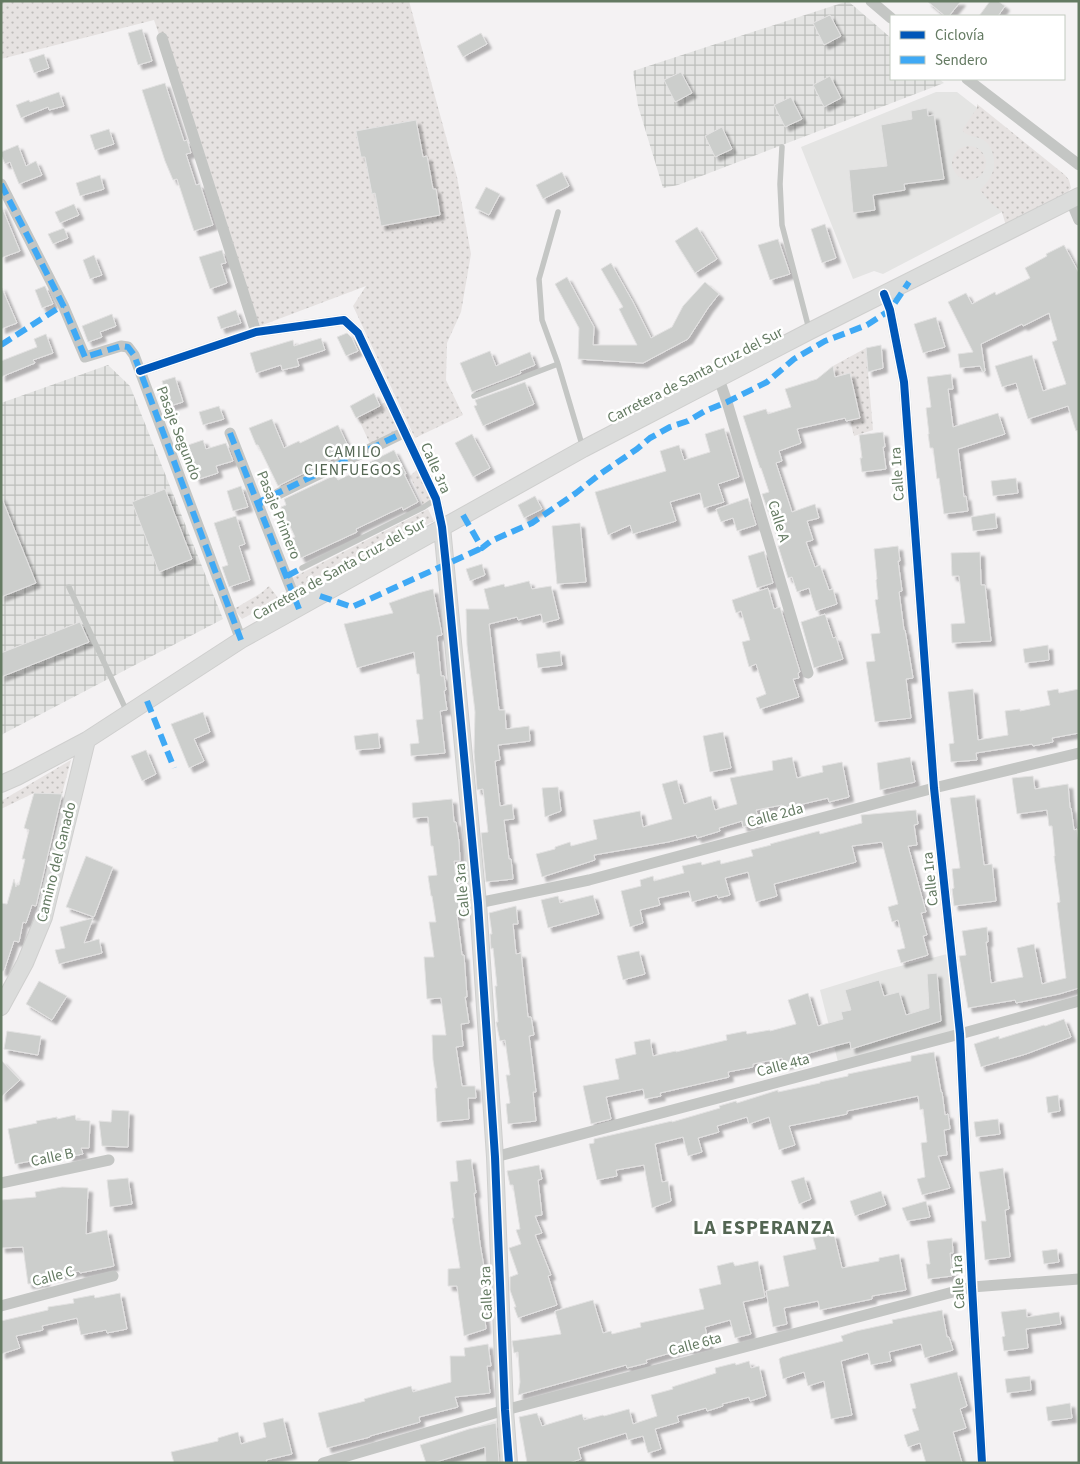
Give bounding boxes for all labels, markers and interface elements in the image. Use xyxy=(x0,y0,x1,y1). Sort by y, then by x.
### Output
legend xyxy=(890,15,1065,80)
text: Ciclovía xyxy=(935,25,984,46)
text: Sendero xyxy=(935,50,988,71)
street label: Carretera de Santa Cruz del Sur xyxy=(604,322,787,429)
street label: Pasaje Segundo xyxy=(151,383,206,483)
street label: Calle 3ra xyxy=(415,439,456,497)
district label: CAMILO CIENFUEGOS xyxy=(304,441,402,481)
street label: Calle 1ra xyxy=(885,446,910,502)
street label: Pasaje Primero xyxy=(251,468,306,563)
street label: Calle A xyxy=(762,498,795,545)
street label: Carretera de Santa Cruz del Sur xyxy=(249,513,430,626)
street label: Calle 2da xyxy=(745,798,806,833)
street label: Camino del Ganado xyxy=(31,800,82,924)
street label: Calle 1ra xyxy=(917,851,944,907)
street label: Calle 3ra xyxy=(450,862,475,918)
street label: Calle 4ta xyxy=(754,1048,812,1083)
street label: Calle B xyxy=(29,1143,76,1172)
district label: LA ESPERANZA xyxy=(693,1214,835,1242)
street label: Calle 1ra xyxy=(947,1254,970,1310)
street label: Calle C xyxy=(30,1261,77,1292)
street label: Calle 3ra xyxy=(475,1266,498,1320)
street label: Calle 6ta xyxy=(666,1327,724,1362)

